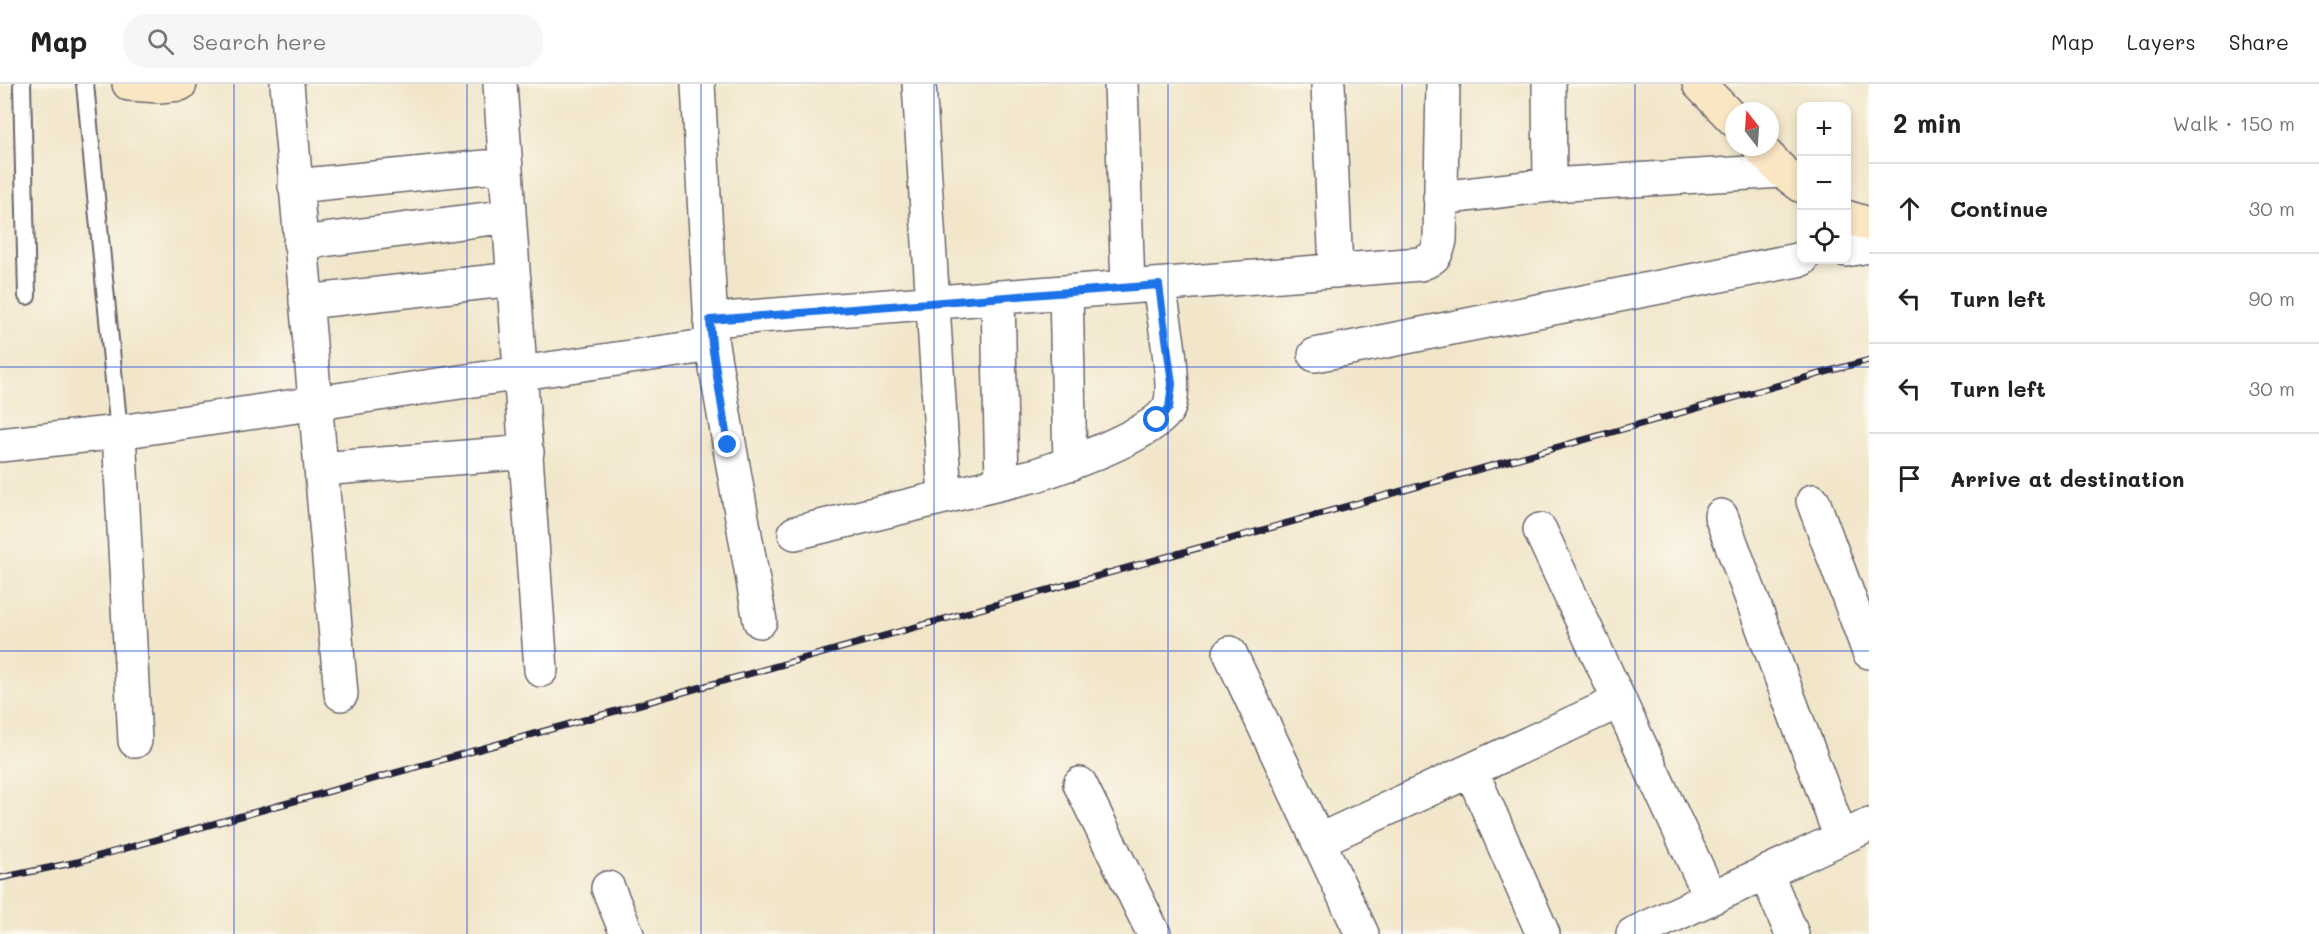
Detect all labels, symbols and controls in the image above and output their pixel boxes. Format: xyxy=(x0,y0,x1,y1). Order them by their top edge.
search box xyxy=(123,14,543,68)
text: Map xyxy=(30,23,87,59)
icon: search xyxy=(144,25,177,58)
text: Search here xyxy=(192,27,326,56)
text: Map xyxy=(2051,28,2094,55)
text: Layers xyxy=(2127,28,2196,55)
text: Share xyxy=(2229,28,2289,55)
north arrow xyxy=(1725,102,1779,156)
map controls xyxy=(1797,102,1851,264)
button: + xyxy=(1797,102,1851,156)
text: 2 min xyxy=(1893,106,1961,140)
text: Walk · 150 m xyxy=(2173,110,2295,136)
button: − xyxy=(1797,156,1851,210)
icon: ahead xyxy=(1893,192,1926,225)
text: Continue xyxy=(1950,194,2048,223)
text: 30 m xyxy=(2249,195,2295,221)
button: locate xyxy=(1797,210,1851,264)
icon: left xyxy=(1893,282,1926,315)
text: Turn left xyxy=(1950,284,2046,313)
text: 90 m xyxy=(2249,285,2295,311)
icon: left xyxy=(1893,372,1926,405)
text: Turn left xyxy=(1950,374,2046,403)
text: 30 m xyxy=(2249,375,2295,401)
route start xyxy=(1143,406,1169,432)
route end xyxy=(714,431,740,457)
icon: arrive xyxy=(1893,462,1926,495)
text: Arrive at destination xyxy=(1950,464,2185,493)

